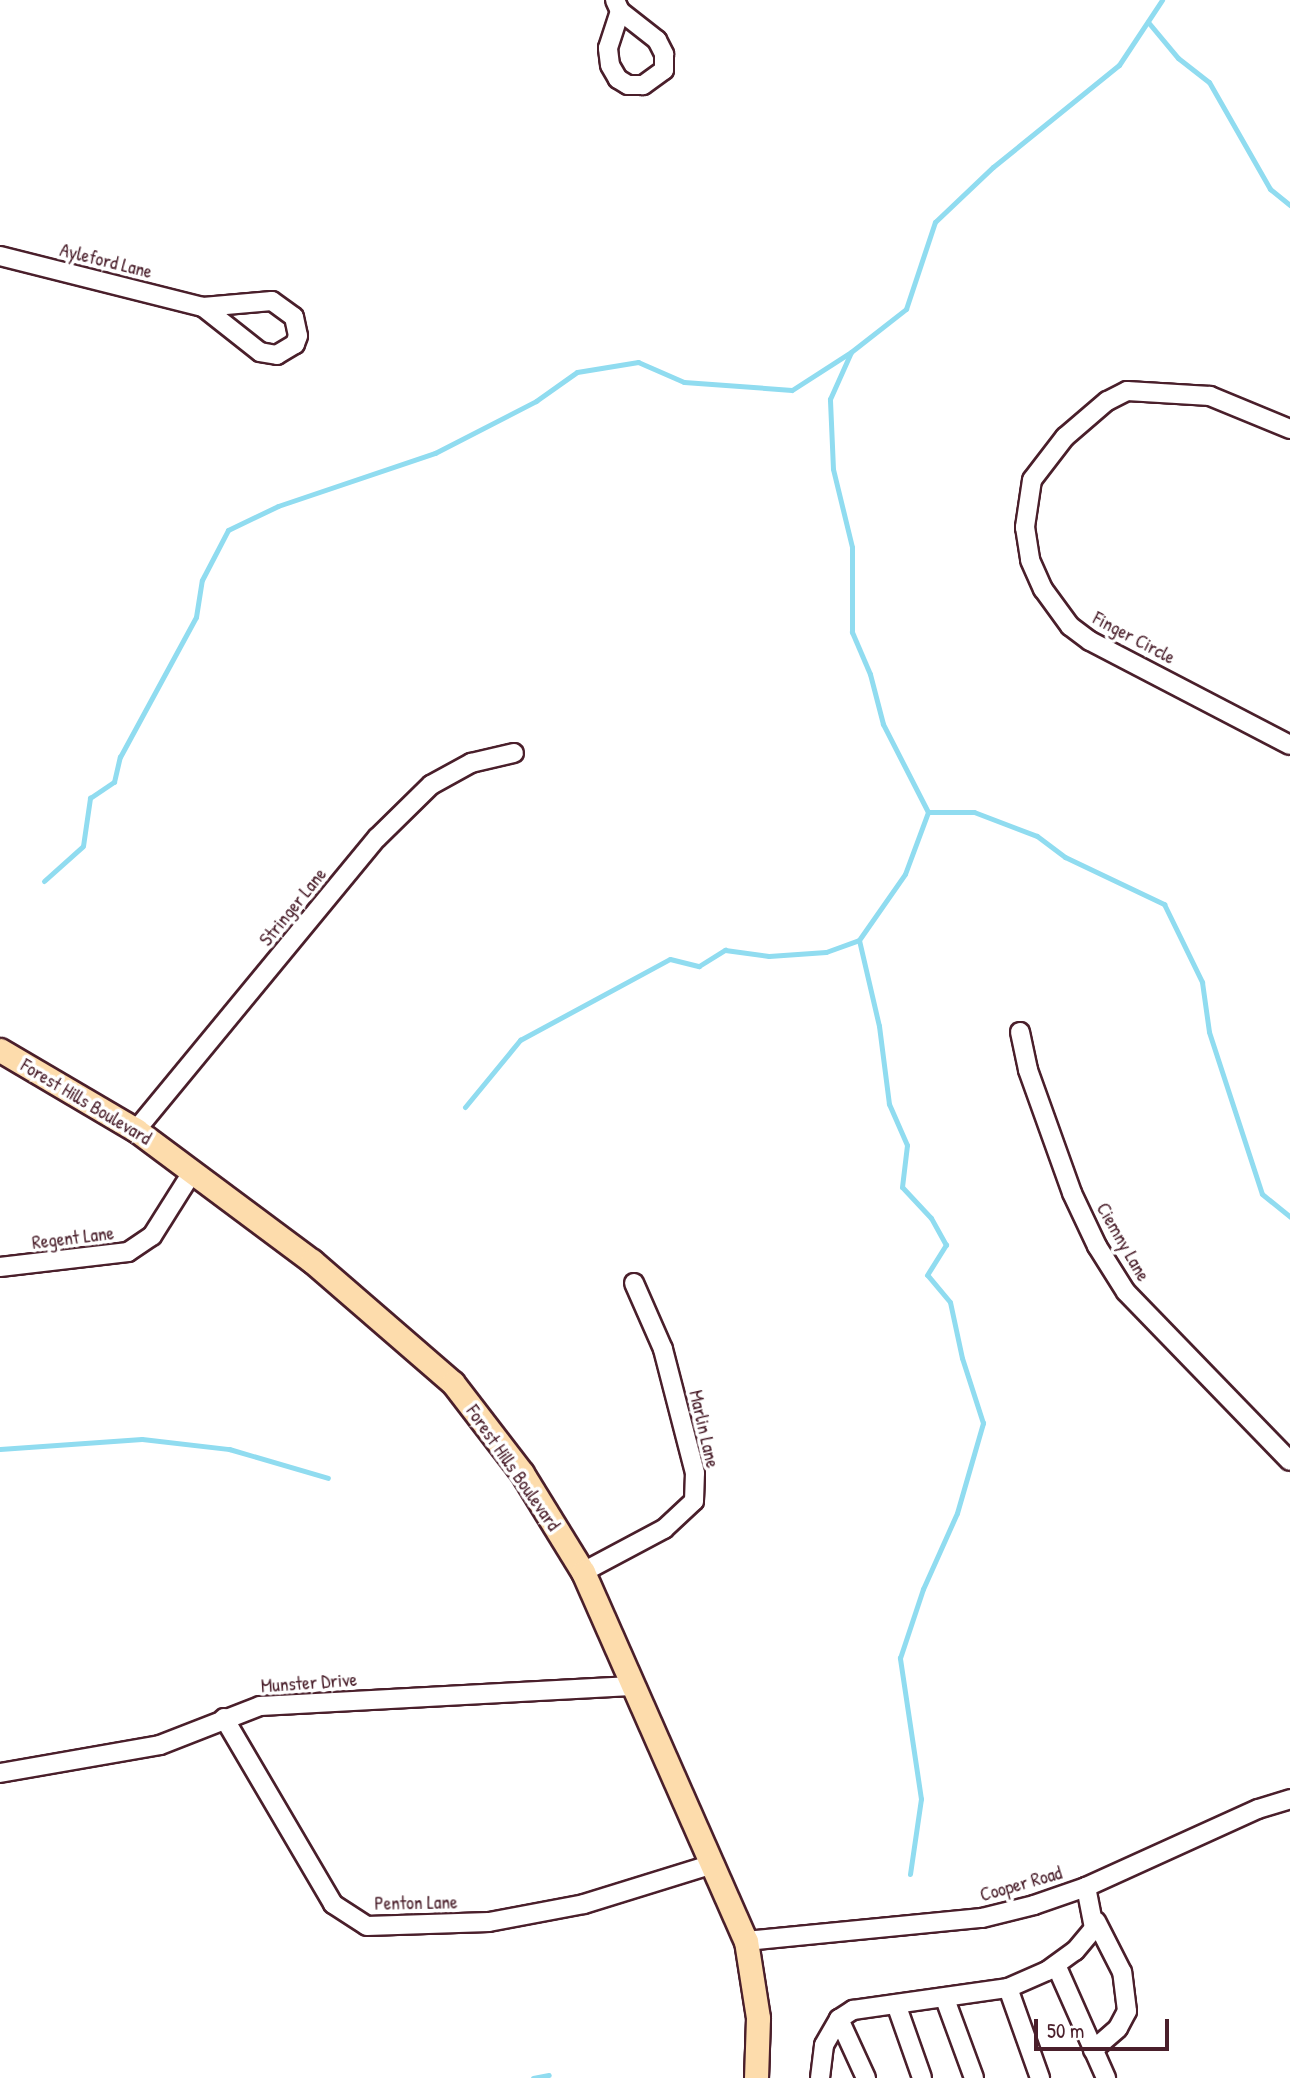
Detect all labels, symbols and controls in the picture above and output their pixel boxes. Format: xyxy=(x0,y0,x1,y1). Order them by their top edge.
street label: Ayleford Lane xyxy=(58,239,154,283)
street label: Finger Circle xyxy=(1089,607,1179,669)
street label: Stringer Lane xyxy=(255,863,331,951)
street label: Forest Hills Boulevard xyxy=(17,1054,155,1150)
street label: Ciemny Lane xyxy=(1091,1199,1155,1285)
street label: Regent Lane xyxy=(31,1222,115,1254)
street label: Marlin Lane xyxy=(684,1388,724,1470)
street label: Forest Hills Boulevard xyxy=(461,1401,565,1535)
street label: Munster Drive xyxy=(260,1668,358,1698)
street label: Cooper Road xyxy=(977,1861,1065,1907)
street label: Penton Lane xyxy=(374,1891,458,1915)
scale bar xyxy=(1038,2004,1173,2048)
text: 50 m xyxy=(1047,2016,1084,2045)

